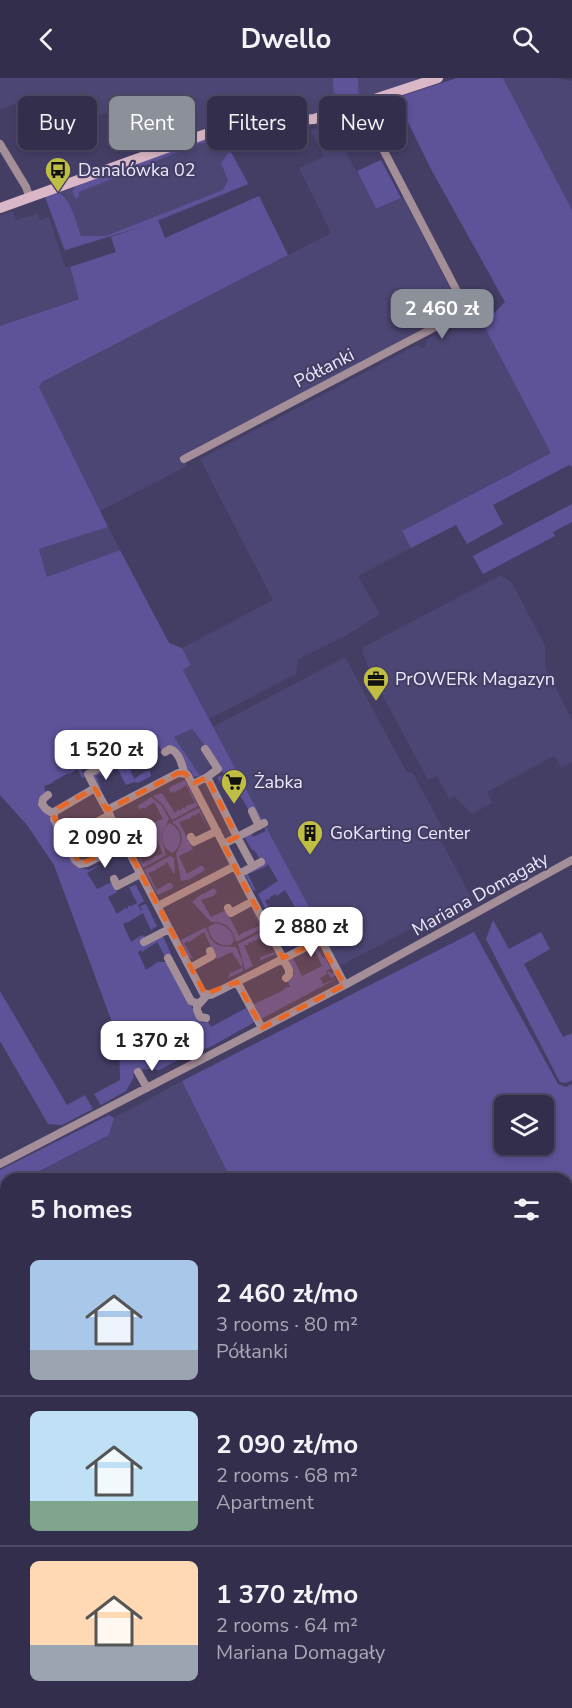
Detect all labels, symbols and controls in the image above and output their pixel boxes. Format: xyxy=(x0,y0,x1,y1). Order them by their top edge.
text: Dwello xyxy=(241,21,331,58)
icon: back xyxy=(30,23,63,56)
icon: search xyxy=(509,23,542,56)
chip: Buy xyxy=(18,96,97,150)
chip: Rent xyxy=(109,96,195,150)
chip: Filters xyxy=(207,96,307,150)
chip: New xyxy=(319,96,406,150)
bus stop icon: Danalówka 02 xyxy=(43,155,73,193)
place label: Danalówka 02 xyxy=(78,158,196,182)
pin: 2 460 zł xyxy=(380,289,504,340)
text: 2 460 zł xyxy=(405,295,479,322)
street label: Półłanki xyxy=(290,343,358,393)
office icon: PrOWERk Magazyn xyxy=(361,664,391,702)
place label: PrOWERk Magazyn xyxy=(395,667,555,691)
pin: 1 520 zł xyxy=(44,730,168,781)
text: 1 520 zł xyxy=(69,736,143,763)
supermarket icon: Żabka xyxy=(219,767,249,805)
place label: Żabka xyxy=(254,770,303,794)
pin: 2 090 zł xyxy=(43,818,167,869)
building icon: GoKarting Center xyxy=(295,818,325,856)
place label: GoKarting Center xyxy=(330,821,471,845)
text: 2 090 zł xyxy=(68,824,142,851)
street label: Mariana Domagały xyxy=(408,846,553,941)
pin: 2 880 zł xyxy=(249,907,373,958)
text: 2 880 zł xyxy=(274,913,348,940)
pin: 1 370 zł xyxy=(90,1021,214,1072)
text: 1 370 zł xyxy=(115,1027,189,1054)
map controls xyxy=(494,1095,554,1155)
button: layers xyxy=(494,1095,554,1155)
text: 5 homes xyxy=(30,1192,132,1227)
icon: filters xyxy=(510,1193,543,1226)
text: 2 460 zł/mo xyxy=(216,1276,358,1311)
icon: home xyxy=(78,1284,150,1356)
text: 3 rooms · 80 m² xyxy=(216,1311,358,1338)
text: Półłanki xyxy=(216,1338,288,1365)
text: 2 090 zł/mo xyxy=(216,1427,358,1462)
icon: home xyxy=(78,1435,150,1507)
text: 2 rooms · 68 m² xyxy=(216,1462,358,1489)
text: Apartment xyxy=(216,1489,314,1516)
text: 1 370 zł/mo xyxy=(216,1577,358,1612)
icon: home xyxy=(78,1585,150,1657)
text: 2 rooms · 64 m² xyxy=(216,1612,358,1639)
text: Mariana Domagały xyxy=(216,1639,385,1666)

